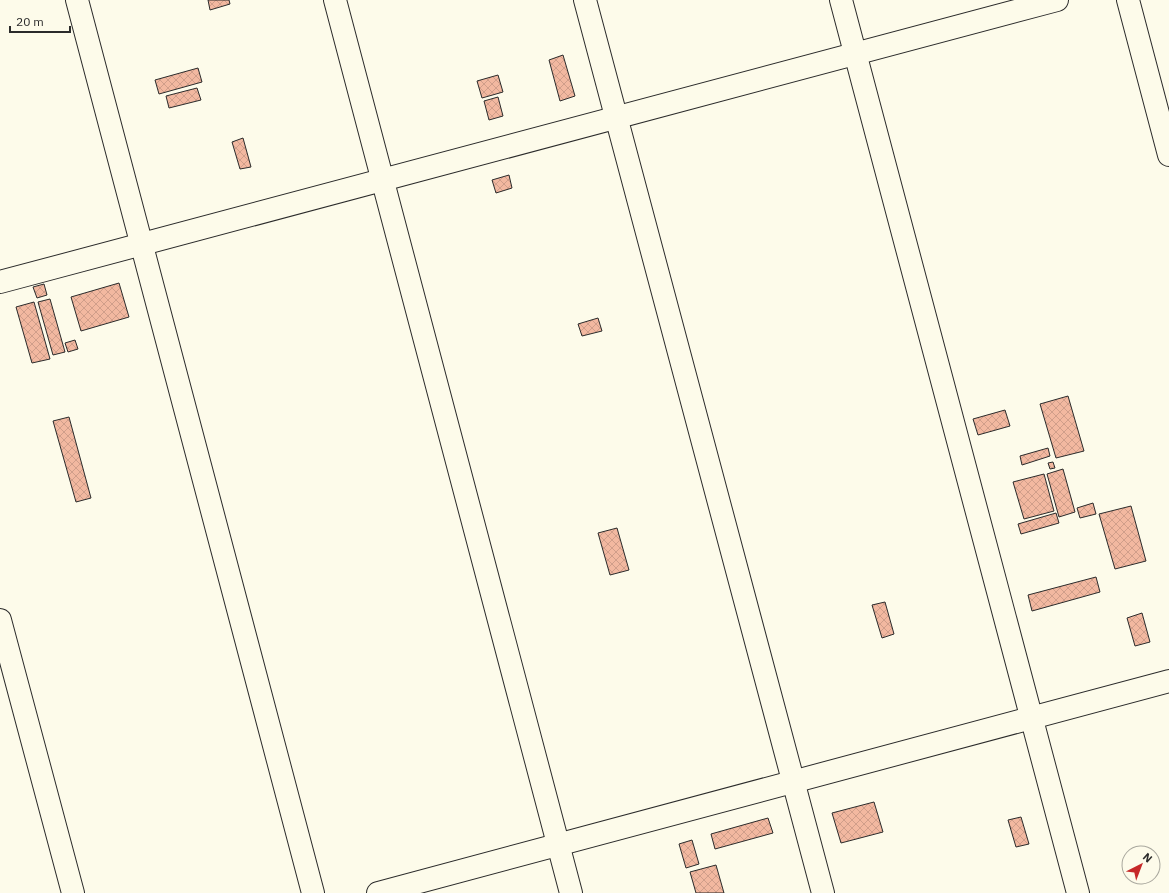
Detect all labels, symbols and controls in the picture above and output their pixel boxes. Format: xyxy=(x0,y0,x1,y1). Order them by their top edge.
scale bar xyxy=(10,8,70,34)
text: 20 m xyxy=(16,14,44,29)
north arrow xyxy=(1121,845,1161,885)
text: N xyxy=(1140,850,1155,865)

